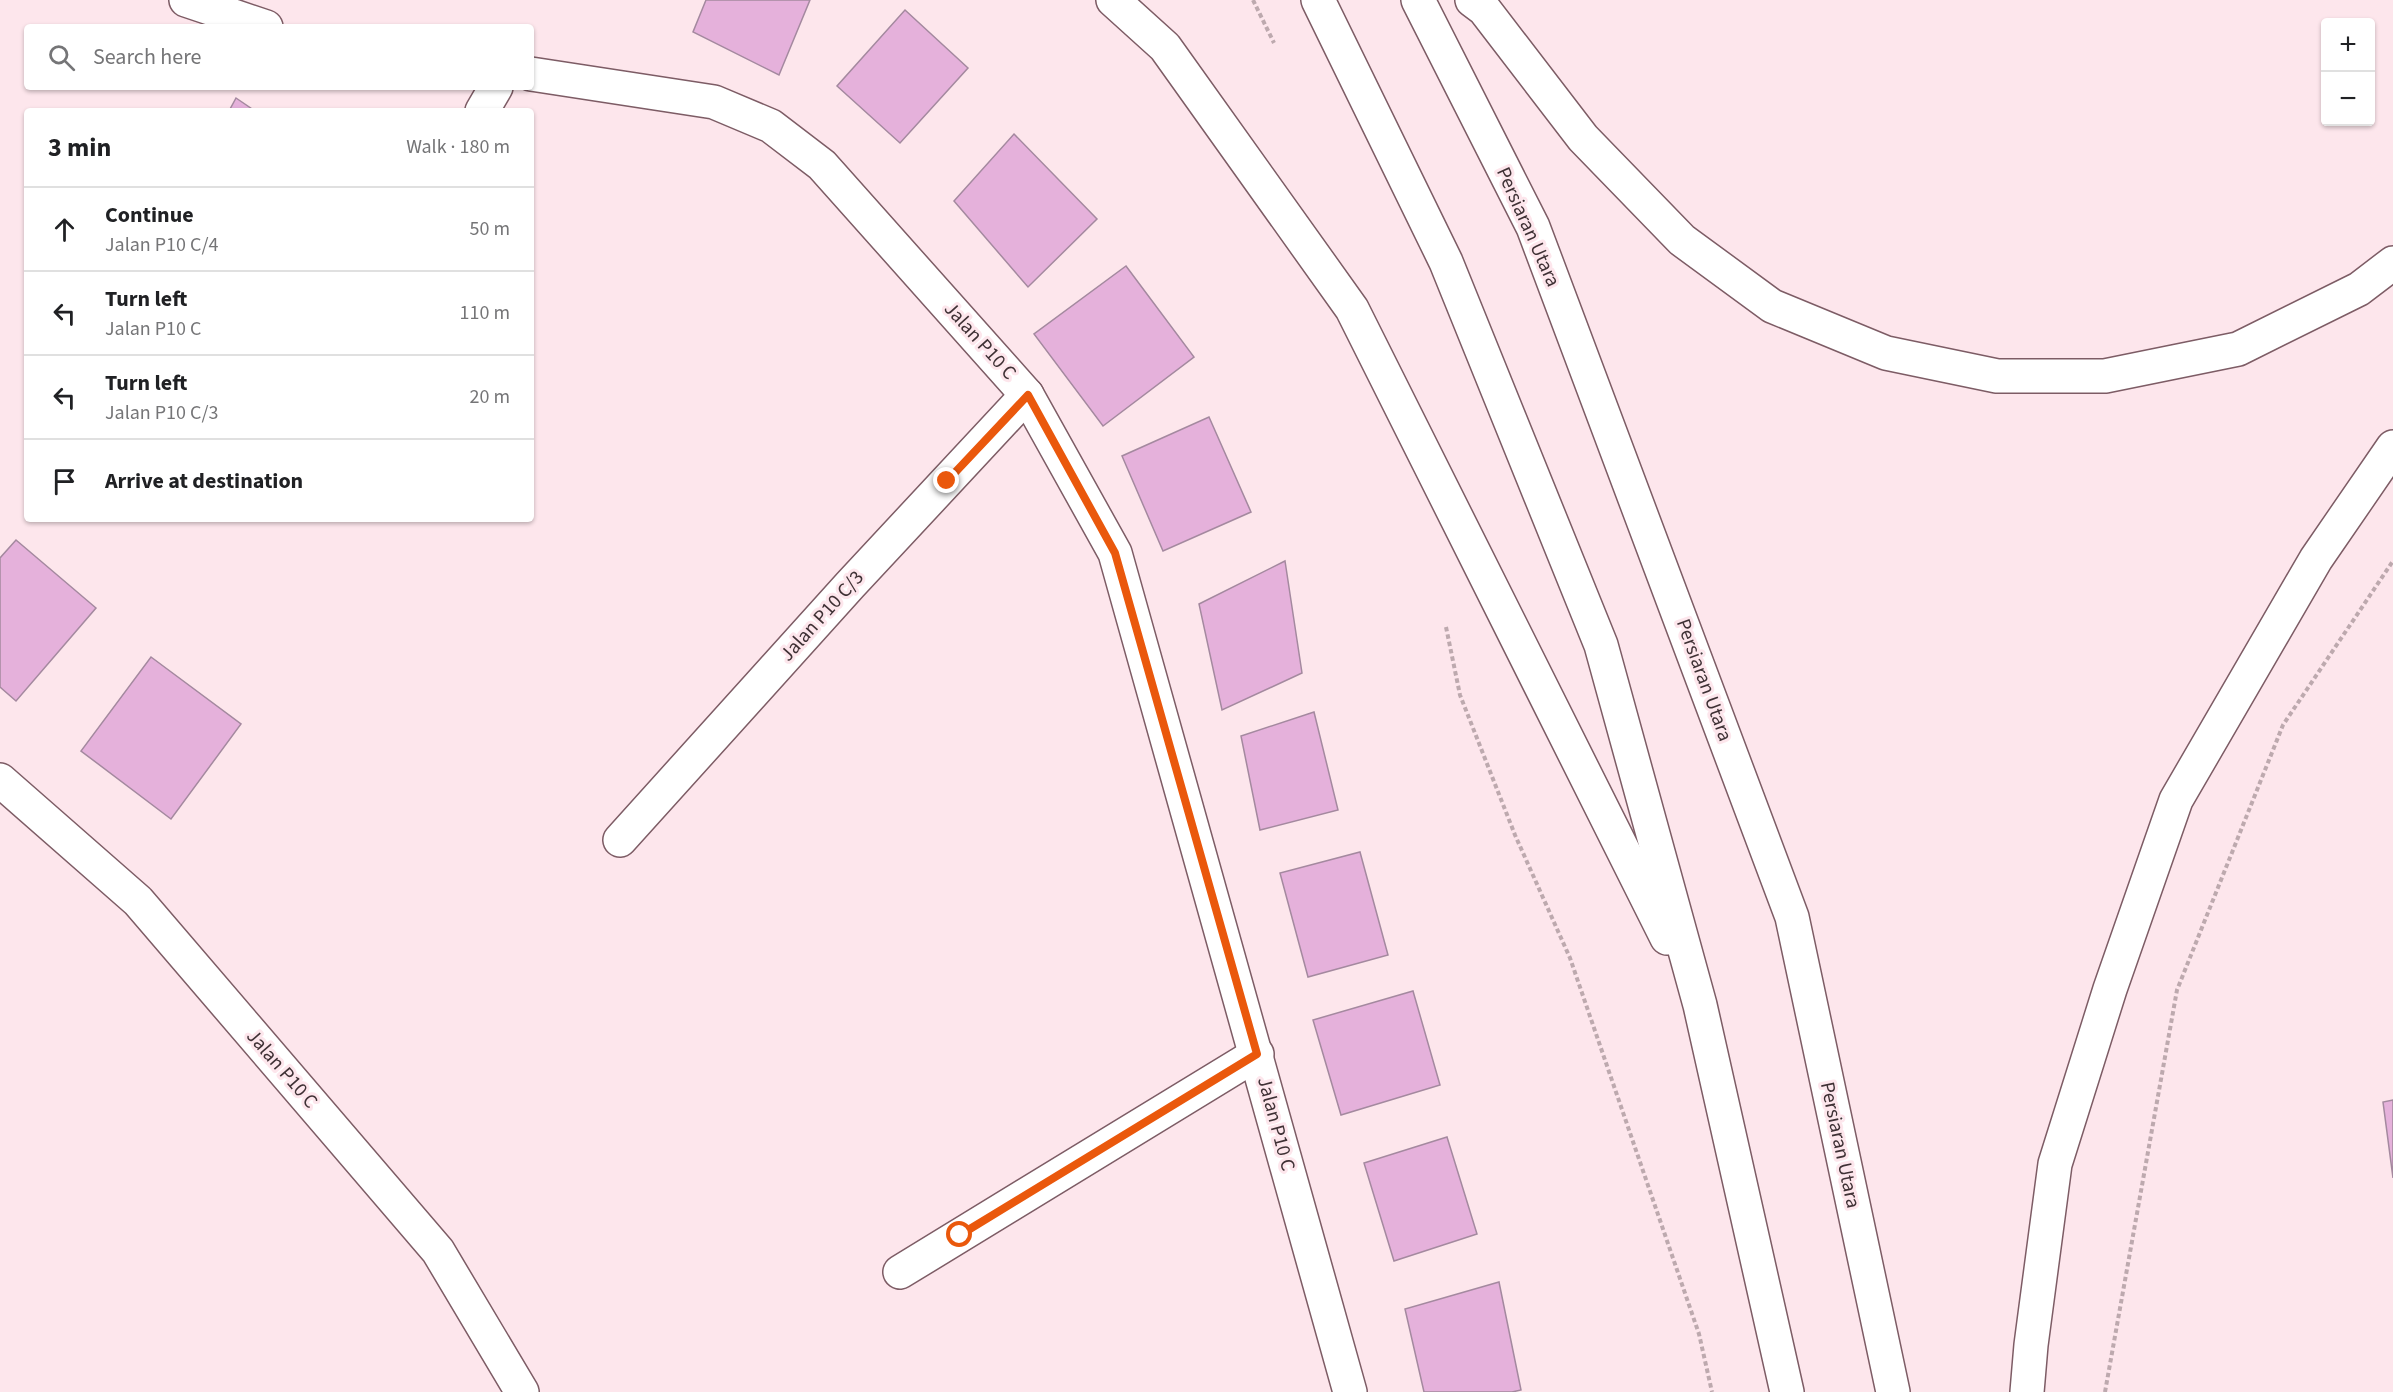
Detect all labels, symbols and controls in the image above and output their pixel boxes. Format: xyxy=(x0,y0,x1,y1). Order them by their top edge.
map controls xyxy=(2321,18,2375,126)
button: + xyxy=(2321,18,2375,72)
search box xyxy=(24,24,534,90)
icon: search xyxy=(45,41,78,74)
text: Search here xyxy=(93,41,201,73)
button: − xyxy=(2321,72,2375,126)
text: 3 min xyxy=(48,129,111,166)
text: Walk · 180 m xyxy=(406,133,510,161)
street label: Persiaran Utara xyxy=(1489,163,1567,291)
text: Continue xyxy=(105,199,194,231)
icon: ahead xyxy=(48,213,81,246)
text: 50 m xyxy=(470,215,510,243)
text: Jalan P10 C/4 xyxy=(105,231,218,259)
text: Turn left xyxy=(105,283,187,315)
street label: Jalan P10 C xyxy=(937,296,1023,386)
icon: left xyxy=(48,297,81,330)
text: 110 m xyxy=(460,299,510,327)
text: Jalan P10 C xyxy=(105,315,201,343)
text: Turn left xyxy=(105,367,187,399)
icon: left xyxy=(48,381,81,414)
text: 20 m xyxy=(470,383,510,411)
text: Jalan P10 C/3 xyxy=(105,399,218,427)
icon: arrive xyxy=(48,465,81,498)
text: Arrive at destination xyxy=(105,465,303,497)
route end xyxy=(933,467,959,493)
street label: Jalan P10 C/3 xyxy=(774,565,870,667)
street label: Persiaran Utara xyxy=(1669,615,1739,745)
street label: Jalan P10 C xyxy=(240,1023,324,1115)
street label: Jalan P10 C xyxy=(1250,1074,1302,1174)
street label: Persiaran Utara xyxy=(1813,1079,1867,1211)
route start xyxy=(946,1221,972,1247)

